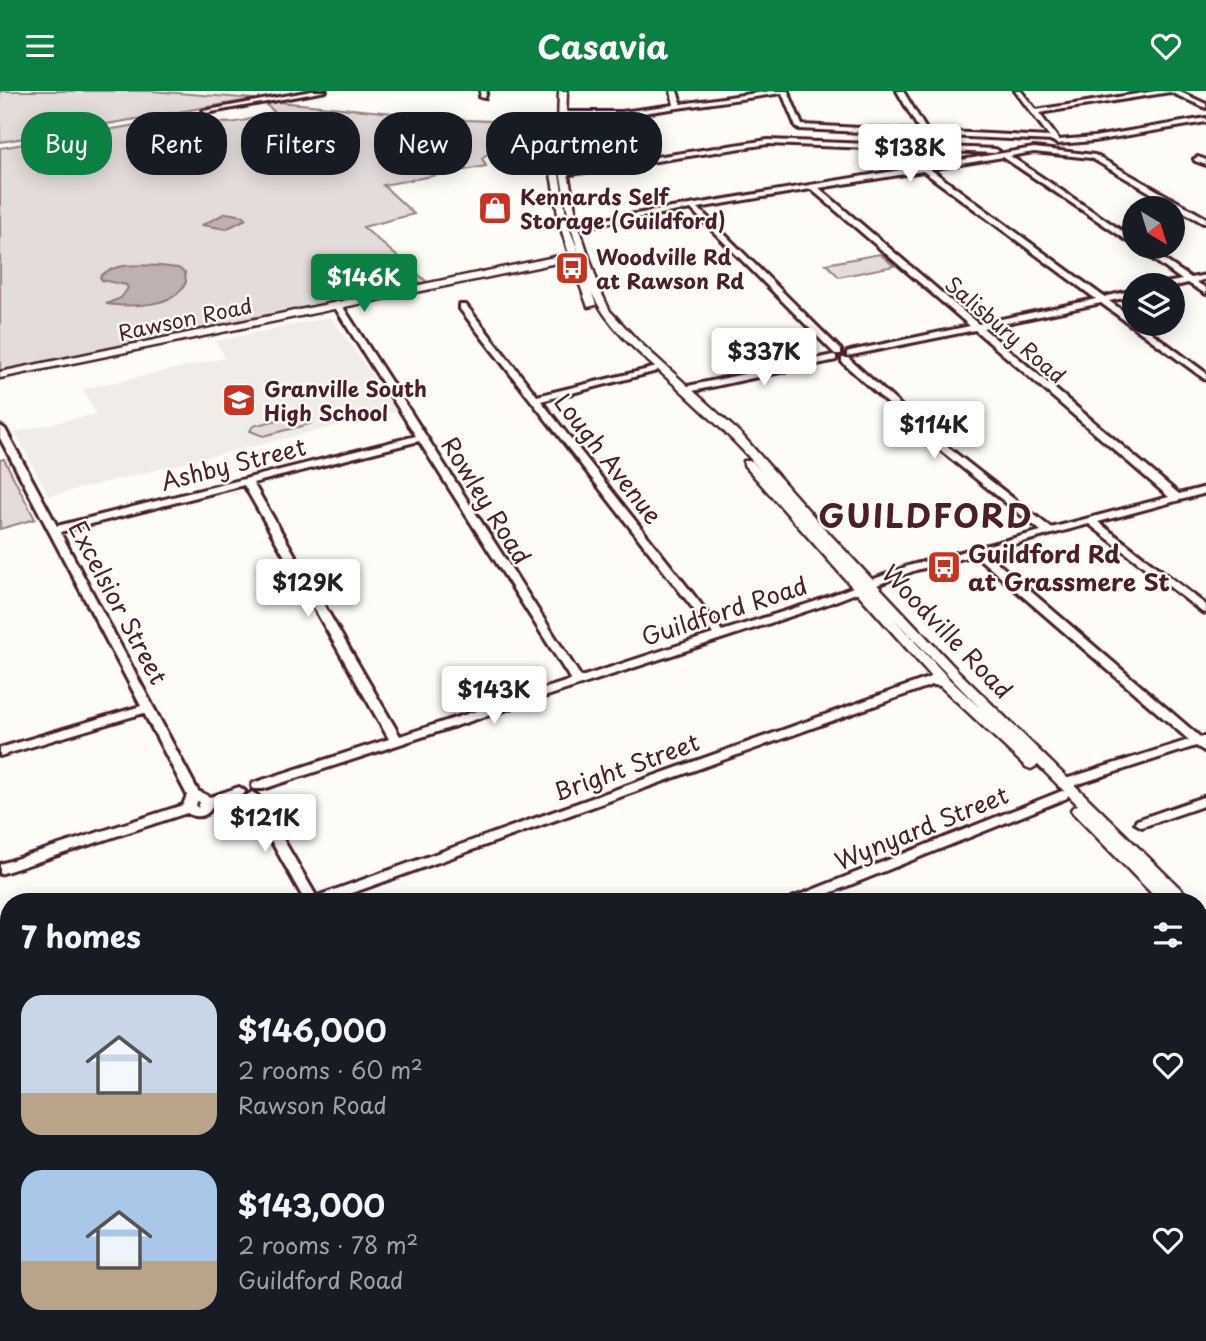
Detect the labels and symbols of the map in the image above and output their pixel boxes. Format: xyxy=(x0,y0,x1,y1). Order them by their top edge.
pin: $138K xyxy=(861,125,959,184)
place label: Kennards Self Storage (Guildford) xyxy=(520,180,726,236)
shop icon: Kennards Self Storage (Guildford) xyxy=(476,189,514,227)
north arrow xyxy=(1122,196,1185,259)
place label: Woodville Rd at Rawson Rd xyxy=(596,240,744,296)
bus stop icon: Woodville Rd at Rawson Rd xyxy=(553,249,591,287)
pin: $146K xyxy=(315,255,413,314)
street label: Salisbury Road xyxy=(939,268,1073,390)
street label: Rawson Road xyxy=(115,288,255,348)
pin: $337K xyxy=(715,329,813,388)
place label: Granville South High School xyxy=(264,372,427,428)
school or university icon: Granville South High School xyxy=(220,381,258,419)
street label: Lough Avenue xyxy=(546,385,672,531)
pin: $114K xyxy=(885,401,983,461)
street label: Ashby Street xyxy=(157,428,310,498)
street label: Rowley Road xyxy=(433,429,541,571)
district label: GUILDFORD xyxy=(818,491,1034,539)
street label: Excelsior Street xyxy=(61,514,177,691)
place label: Guildford Rd at Grassmere St xyxy=(968,535,1170,599)
bus stop icon: Guildford Rd at Grassmere St xyxy=(925,548,963,586)
street label: Woodville Road xyxy=(874,556,1022,706)
pin: $129K xyxy=(259,559,357,619)
street label: Guildford Road xyxy=(636,566,812,654)
pin: $143K xyxy=(445,667,543,726)
street label: Bright Street xyxy=(548,723,704,809)
street label: Wynyard Street xyxy=(829,776,1013,878)
pin: $121K xyxy=(216,795,314,854)

